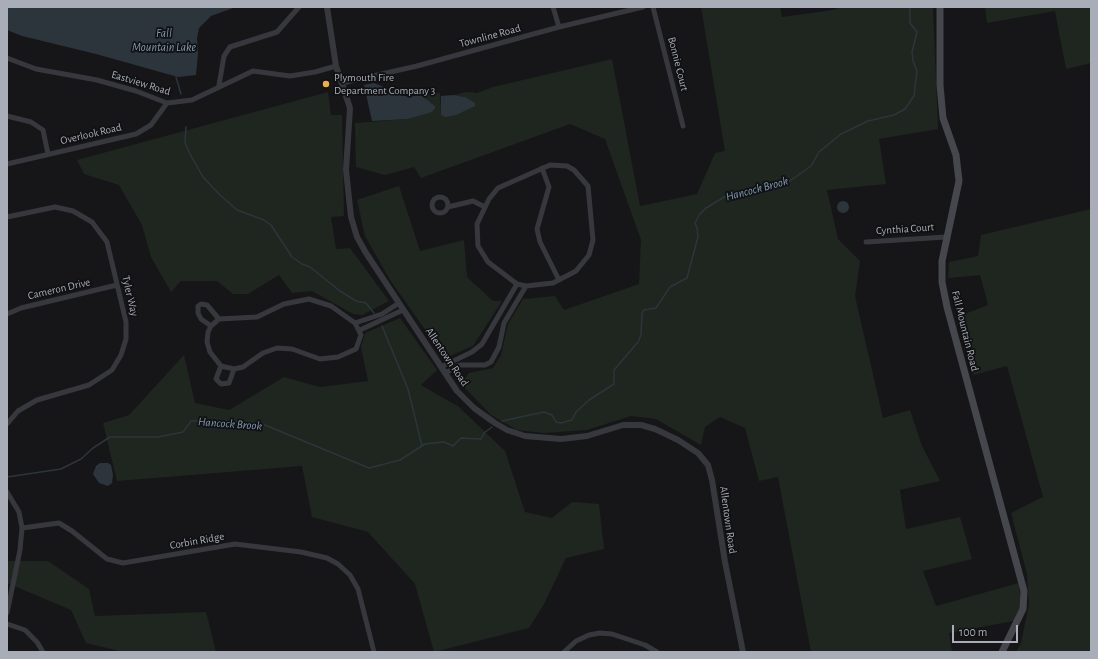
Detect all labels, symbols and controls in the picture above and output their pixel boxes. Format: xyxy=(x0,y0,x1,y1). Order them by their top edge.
street label: Townline Road xyxy=(458,21,522,51)
water label: Fall Mountain Lake xyxy=(132,26,196,54)
street label: Bonnie Court xyxy=(665,36,691,92)
street label: Eastview Road xyxy=(110,68,172,98)
place label: Plymouth Fire Department Company 3 xyxy=(334,71,435,97)
marker: Plymouth Fire Department Company 3 xyxy=(321,79,331,89)
street label: Overlook Road xyxy=(59,121,123,147)
water label: Hancock Brook xyxy=(724,174,790,204)
street label: Cynthia Court xyxy=(875,220,935,238)
street label: Tyler Way xyxy=(119,274,141,318)
street label: Cameron Drive xyxy=(26,275,92,303)
street label: Fall Mountain Road xyxy=(949,289,981,373)
street label: Allentown Road xyxy=(423,325,471,389)
water label: Hancock Brook xyxy=(198,415,262,433)
street label: Allentown Road xyxy=(717,485,739,555)
street label: Corbin Ridge xyxy=(169,530,225,552)
scale bar xyxy=(954,617,1020,643)
text: 100 m xyxy=(959,626,987,638)

